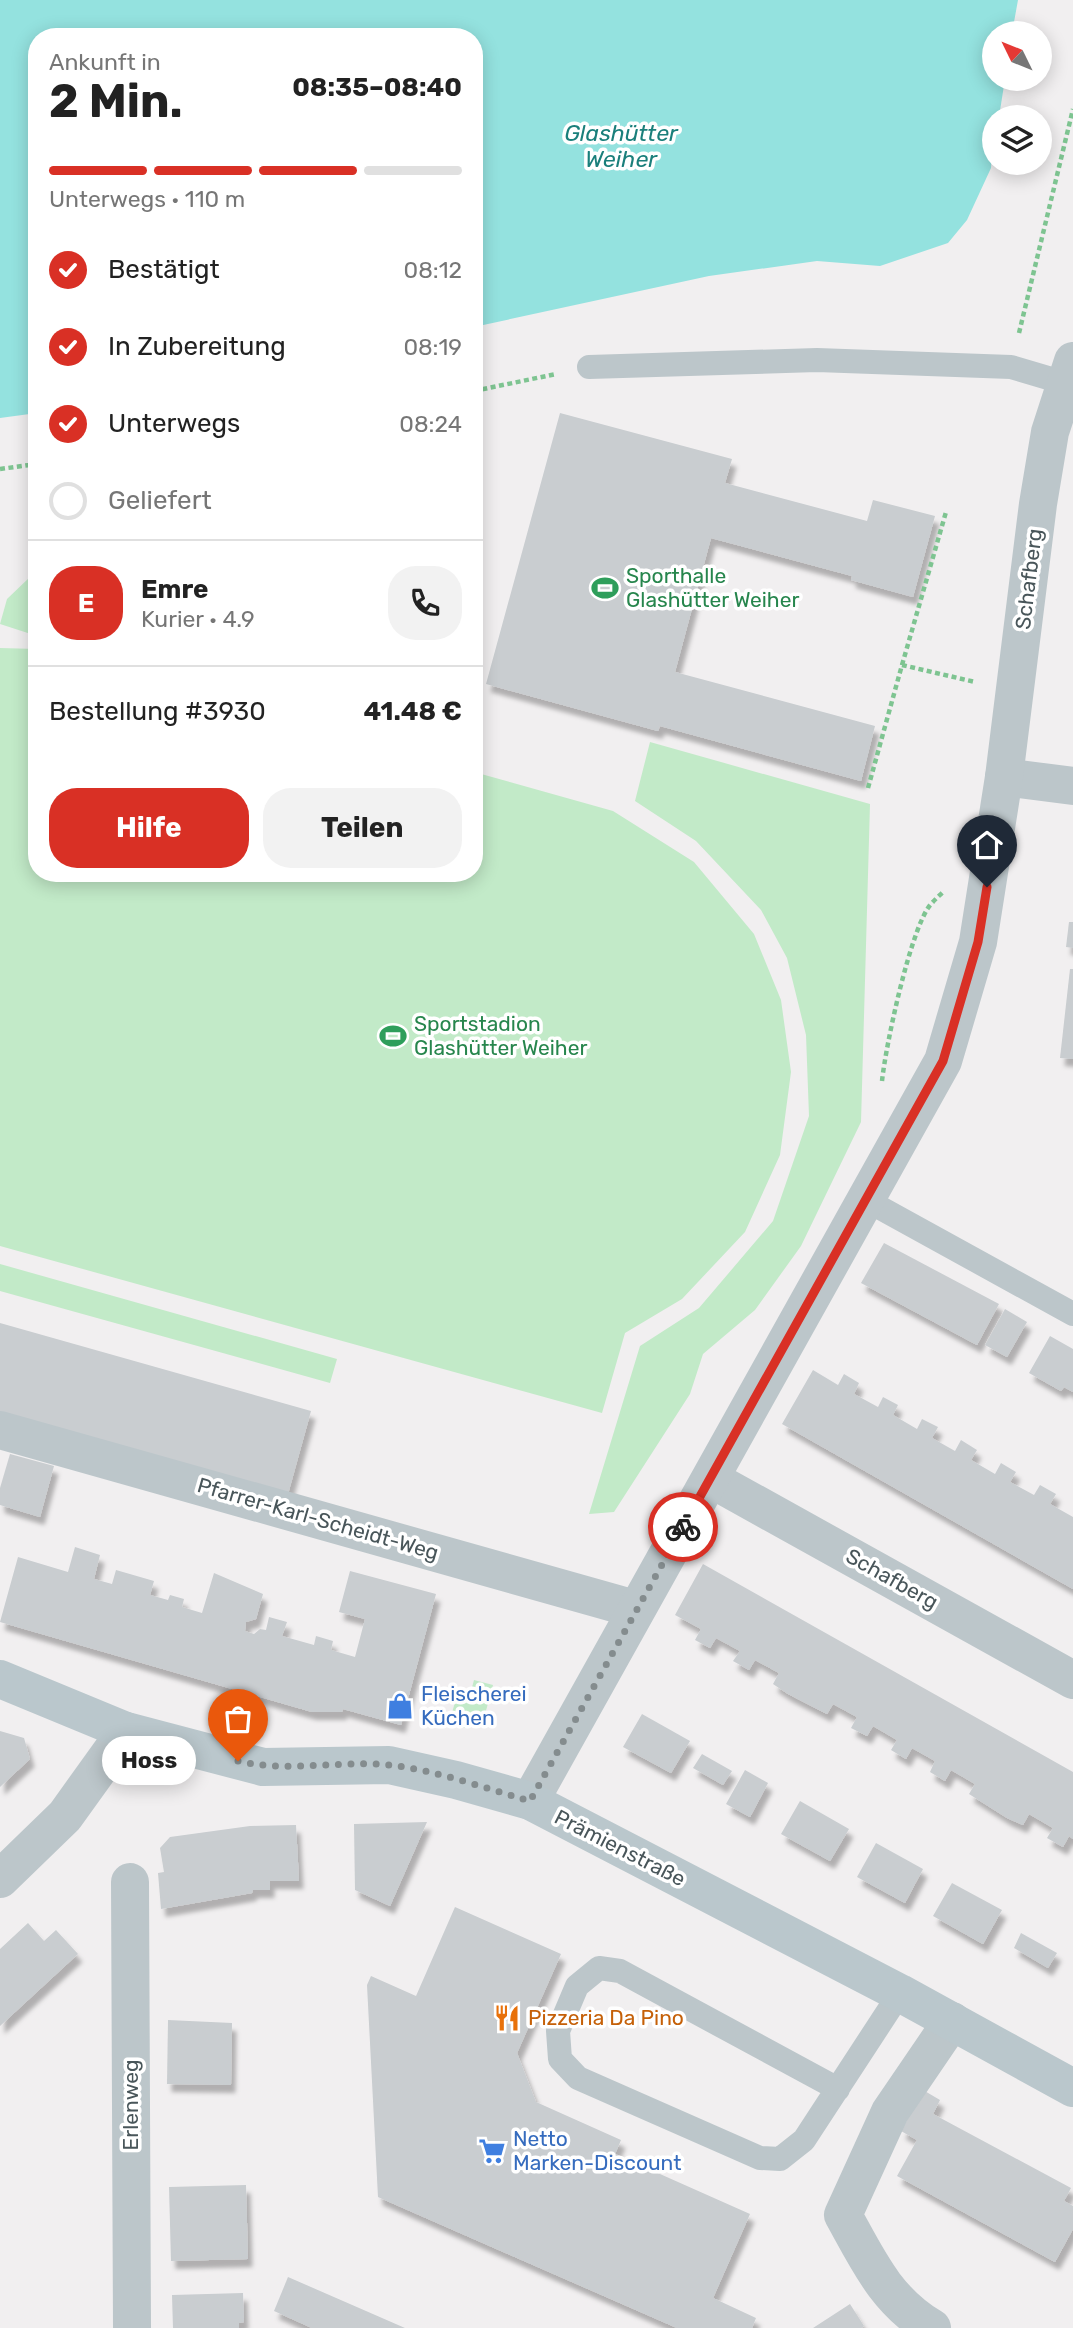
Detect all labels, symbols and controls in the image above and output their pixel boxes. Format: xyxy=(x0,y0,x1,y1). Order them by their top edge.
north arrow xyxy=(982,21,1052,91)
map controls xyxy=(982,21,1052,175)
text: Ankunft in xyxy=(49,48,161,76)
text: 08:35–08:40 xyxy=(292,72,462,103)
text: 2 Min. xyxy=(49,74,183,129)
button: layers xyxy=(982,105,1052,175)
water label: Glashütter Weiher xyxy=(564,119,679,173)
text: Unterwegs · 110 m xyxy=(49,185,245,213)
icon: check xyxy=(49,251,87,289)
text: Bestätigt xyxy=(108,254,220,285)
text: 08:12 xyxy=(404,256,462,284)
icon: check xyxy=(49,328,87,366)
text: In Zubereitung xyxy=(108,331,286,362)
text: 08:19 xyxy=(403,333,462,361)
icon: check xyxy=(49,405,87,443)
text: Unterwegs xyxy=(108,408,240,439)
text: 08:24 xyxy=(399,410,462,438)
text: Geliefert xyxy=(108,485,212,516)
street label: Schafberg xyxy=(1010,527,1047,631)
place label: Sporthalle Glashütter Weiher xyxy=(626,563,799,612)
button: phone xyxy=(388,566,462,640)
sports icon: Sporthalle Glashütter Weiher xyxy=(590,573,620,603)
text: Emre xyxy=(141,574,209,605)
text: E xyxy=(78,588,94,619)
text: Kurier · 4.9 xyxy=(141,605,255,633)
text: Bestellung #3930 xyxy=(49,696,266,727)
text: 41.48 € xyxy=(363,696,462,727)
button: Hilfe xyxy=(49,788,249,868)
button: Teilen xyxy=(263,788,462,868)
pin xyxy=(957,815,1017,887)
icon: home xyxy=(968,826,1006,864)
place label: Sportstadion Glashütter Weiher xyxy=(414,1011,587,1060)
sports icon: Sportstadion Glashütter Weiher xyxy=(378,1021,408,1051)
street label: Pfarrer-Karl-Scheidt-Weg xyxy=(195,1472,442,1565)
courier xyxy=(648,1492,718,1562)
icon: bike xyxy=(664,1508,702,1546)
street label: Schafberg xyxy=(842,1543,943,1614)
place label: Fleischerei Küchen xyxy=(421,1681,527,1730)
pin xyxy=(208,1689,268,1761)
shop icon: Fleischerei Küchen xyxy=(385,1691,415,1721)
icon: bag xyxy=(219,1700,257,1738)
callout: Hoss xyxy=(102,1736,196,1786)
text: Hoss xyxy=(121,1746,177,1774)
street label: Prämienstraße xyxy=(551,1804,690,1891)
restaurant icon: Pizzeria Da Pino xyxy=(492,2003,522,2033)
place label: Pizzeria Da Pino xyxy=(528,2005,684,2030)
street label: Erlenweg xyxy=(118,2060,143,2151)
place label: Netto Marken-Discount xyxy=(513,2126,681,2175)
supermarket icon: Netto Marken-Discount xyxy=(477,2136,507,2166)

